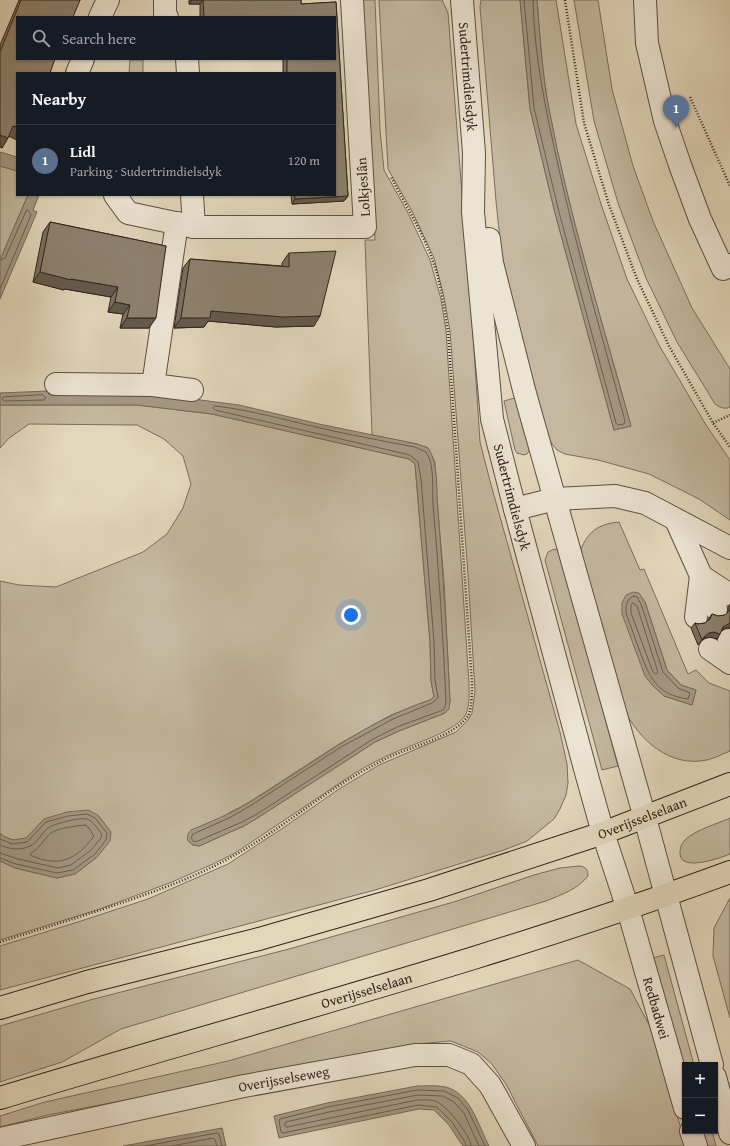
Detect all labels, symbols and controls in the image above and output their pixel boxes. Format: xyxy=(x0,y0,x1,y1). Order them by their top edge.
search box xyxy=(16,16,336,60)
street label: Sudertrimdielsdyk xyxy=(454,21,482,133)
icon: search xyxy=(30,27,52,49)
text: Search here xyxy=(62,28,136,49)
text: Nearby xyxy=(32,86,86,111)
pin: 1 xyxy=(663,95,689,128)
text: Lidl xyxy=(70,141,96,162)
text: 1 xyxy=(42,151,48,170)
text: 120 m xyxy=(288,151,320,170)
street label: Lolkjeslân xyxy=(351,157,375,217)
text: Parking · Sudertrimdielsdyk xyxy=(70,162,222,181)
street label: Sudertrimdielsdyk xyxy=(489,442,536,553)
your location xyxy=(341,605,361,625)
street label: Overijsselselaan xyxy=(595,792,690,844)
street label: Overijsselselaan xyxy=(319,967,415,1013)
street label: Redbadwei xyxy=(638,975,675,1041)
street label: Overijsselseweg xyxy=(236,1061,331,1097)
map controls xyxy=(682,1062,718,1134)
button: + xyxy=(682,1062,718,1098)
button: − xyxy=(682,1098,718,1134)

